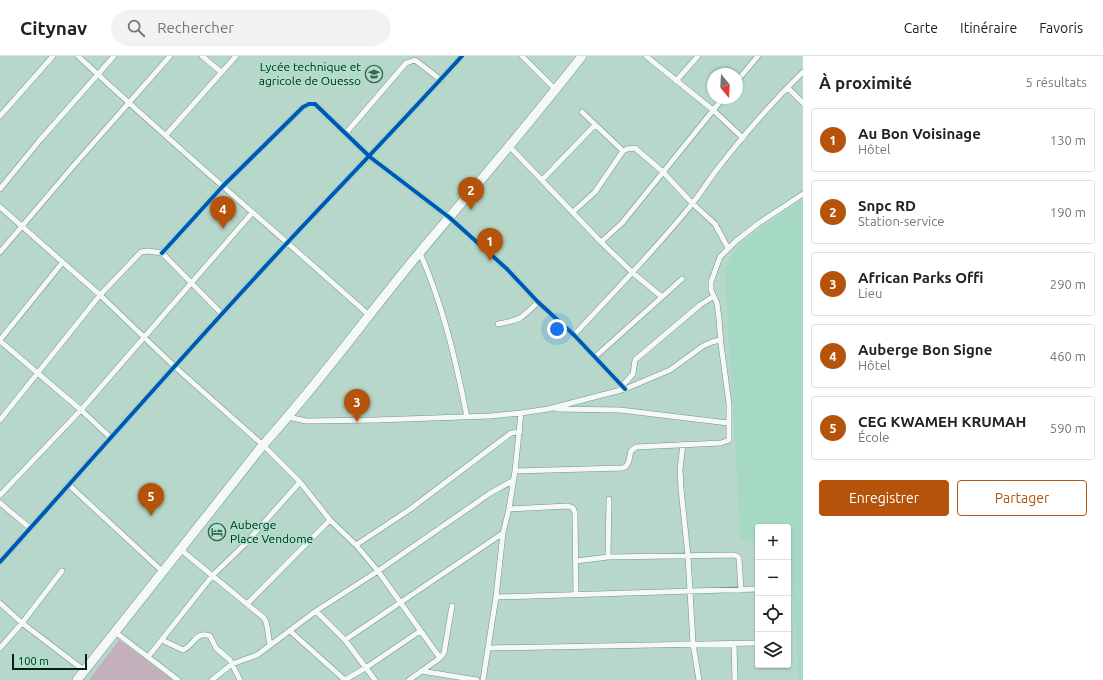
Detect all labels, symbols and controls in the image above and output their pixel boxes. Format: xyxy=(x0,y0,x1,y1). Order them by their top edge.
search box xyxy=(111,10,391,46)
text: Citynav xyxy=(20,17,87,39)
icon: search xyxy=(125,17,147,39)
text: Rechercher xyxy=(157,19,234,36)
text: Carte xyxy=(904,20,938,36)
text: Itinéraire xyxy=(960,20,1017,36)
text: Favoris xyxy=(1039,20,1083,36)
place label: Lycée technique et agricole de Ouesso xyxy=(259,60,361,87)
school or university icon: Lycée technique et agricole de Ouesso xyxy=(364,64,384,84)
north arrow xyxy=(707,68,743,104)
text: À proximité xyxy=(819,73,912,92)
text: 5 résultats xyxy=(1026,75,1087,89)
text: Au Bon Voisinage xyxy=(858,125,981,142)
text: 1 xyxy=(829,133,837,147)
text: 130 m xyxy=(1050,133,1086,147)
text: Hôtel xyxy=(858,142,890,156)
pin: 2 xyxy=(458,177,484,210)
pin: 4 xyxy=(210,196,236,229)
text: Snpc RD xyxy=(858,197,916,214)
text: 2 xyxy=(829,205,837,219)
text: 190 m xyxy=(1050,205,1086,219)
text: Station-service xyxy=(858,214,944,228)
pin: 1 xyxy=(477,228,503,261)
text: African Parks Offi xyxy=(858,269,983,286)
text: 3 xyxy=(829,277,837,291)
text: 290 m xyxy=(1050,277,1086,291)
text: Lieu xyxy=(858,286,882,300)
your location xyxy=(547,319,567,339)
text: Auberge Bon Signe xyxy=(858,341,992,358)
text: 4 xyxy=(829,349,837,363)
text: 460 m xyxy=(1050,349,1086,363)
text: Hôtel xyxy=(858,358,890,372)
pin: 3 xyxy=(344,389,370,422)
text: CEG KWAMEH KRUMAH xyxy=(858,413,1026,430)
text: 5 xyxy=(829,421,837,435)
text: 590 m xyxy=(1050,421,1086,435)
text: École xyxy=(858,430,889,444)
button: Enregistrer xyxy=(819,480,949,516)
button: Partager xyxy=(957,480,1087,516)
pin: 5 xyxy=(138,483,164,516)
place label: Auberge Place Vendome xyxy=(230,518,313,545)
hotel icon: Auberge Place Vendome xyxy=(207,522,227,542)
map controls xyxy=(755,524,791,668)
button: + xyxy=(755,524,791,560)
button: − xyxy=(755,560,791,596)
button: locate xyxy=(755,596,791,632)
button: layers xyxy=(755,632,791,668)
scale bar xyxy=(12,652,87,671)
text: 100 m xyxy=(18,655,49,667)

